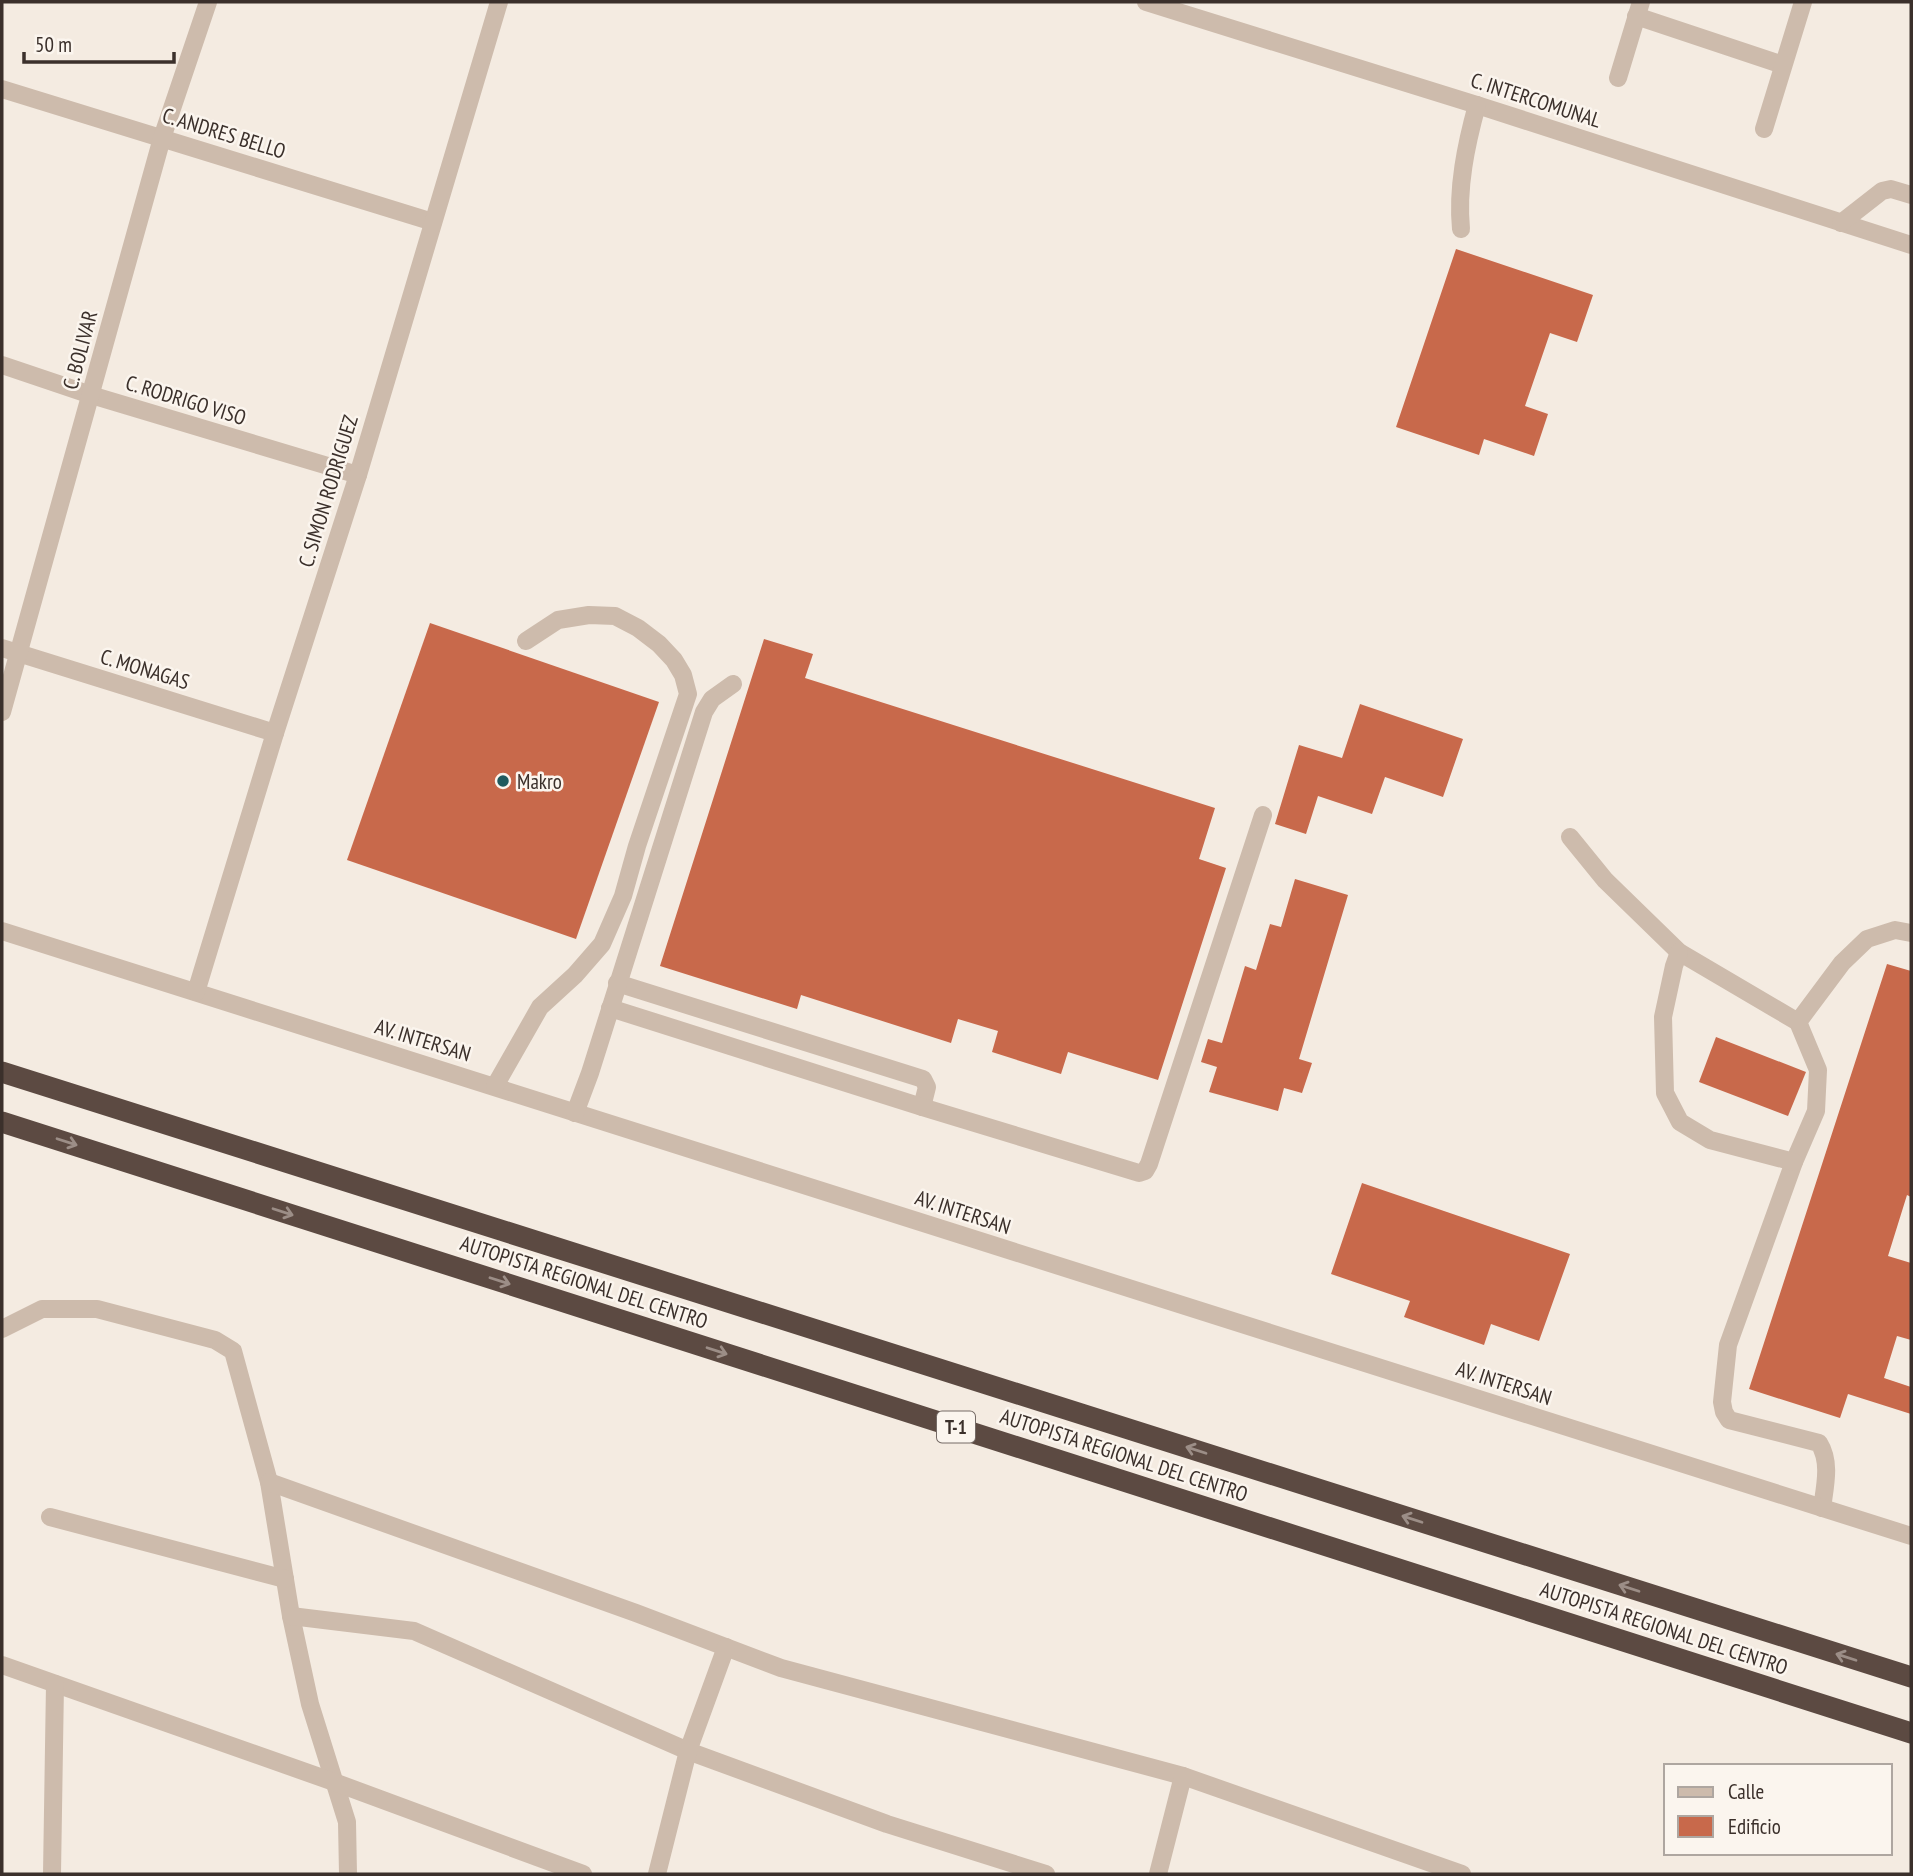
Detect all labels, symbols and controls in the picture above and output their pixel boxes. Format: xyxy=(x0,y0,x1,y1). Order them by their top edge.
scale bar xyxy=(24,21,175,65)
text: 50 m xyxy=(35,31,72,58)
street label: C. INTERCOMUNAL xyxy=(1467,66,1605,134)
street label: C. ANDRES BELLO xyxy=(159,101,289,165)
street label: C. BOLIVAR xyxy=(57,308,103,392)
street label: C. RODRIGO VISO xyxy=(123,369,249,431)
street label: C. SIMON RODRIGUEZ xyxy=(292,412,364,570)
street label: C. MONAGAS xyxy=(97,643,193,695)
place label: Makro xyxy=(517,768,562,795)
marker: Makro xyxy=(495,773,511,789)
street label: AV. INTERSAN xyxy=(372,1013,474,1067)
one-way arrow xyxy=(55,1137,77,1150)
street label: AV. INTERSAN xyxy=(912,1184,1014,1240)
one-way arrow xyxy=(272,1207,294,1219)
street label: AUTOPISTA REGIONAL DEL CENTRO xyxy=(457,1229,711,1335)
one-way arrow xyxy=(489,1275,511,1288)
one-way arrow xyxy=(705,1345,727,1358)
street label: AV. INTERSAN xyxy=(1453,1355,1555,1411)
street label: AUTOPISTA REGIONAL DEL CENTRO xyxy=(997,1402,1251,1508)
road number: T-1 xyxy=(937,1412,975,1442)
one-way arrow xyxy=(1185,1443,1207,1456)
one-way arrow xyxy=(1402,1512,1424,1524)
street label: AUTOPISTA REGIONAL DEL CENTRO xyxy=(1537,1575,1791,1681)
one-way arrow xyxy=(1619,1581,1641,1593)
one-way arrow xyxy=(1836,1649,1858,1662)
legend xyxy=(1664,1764,1892,1855)
text: Calle xyxy=(1728,1778,1764,1805)
text: Edificio xyxy=(1728,1813,1781,1840)

